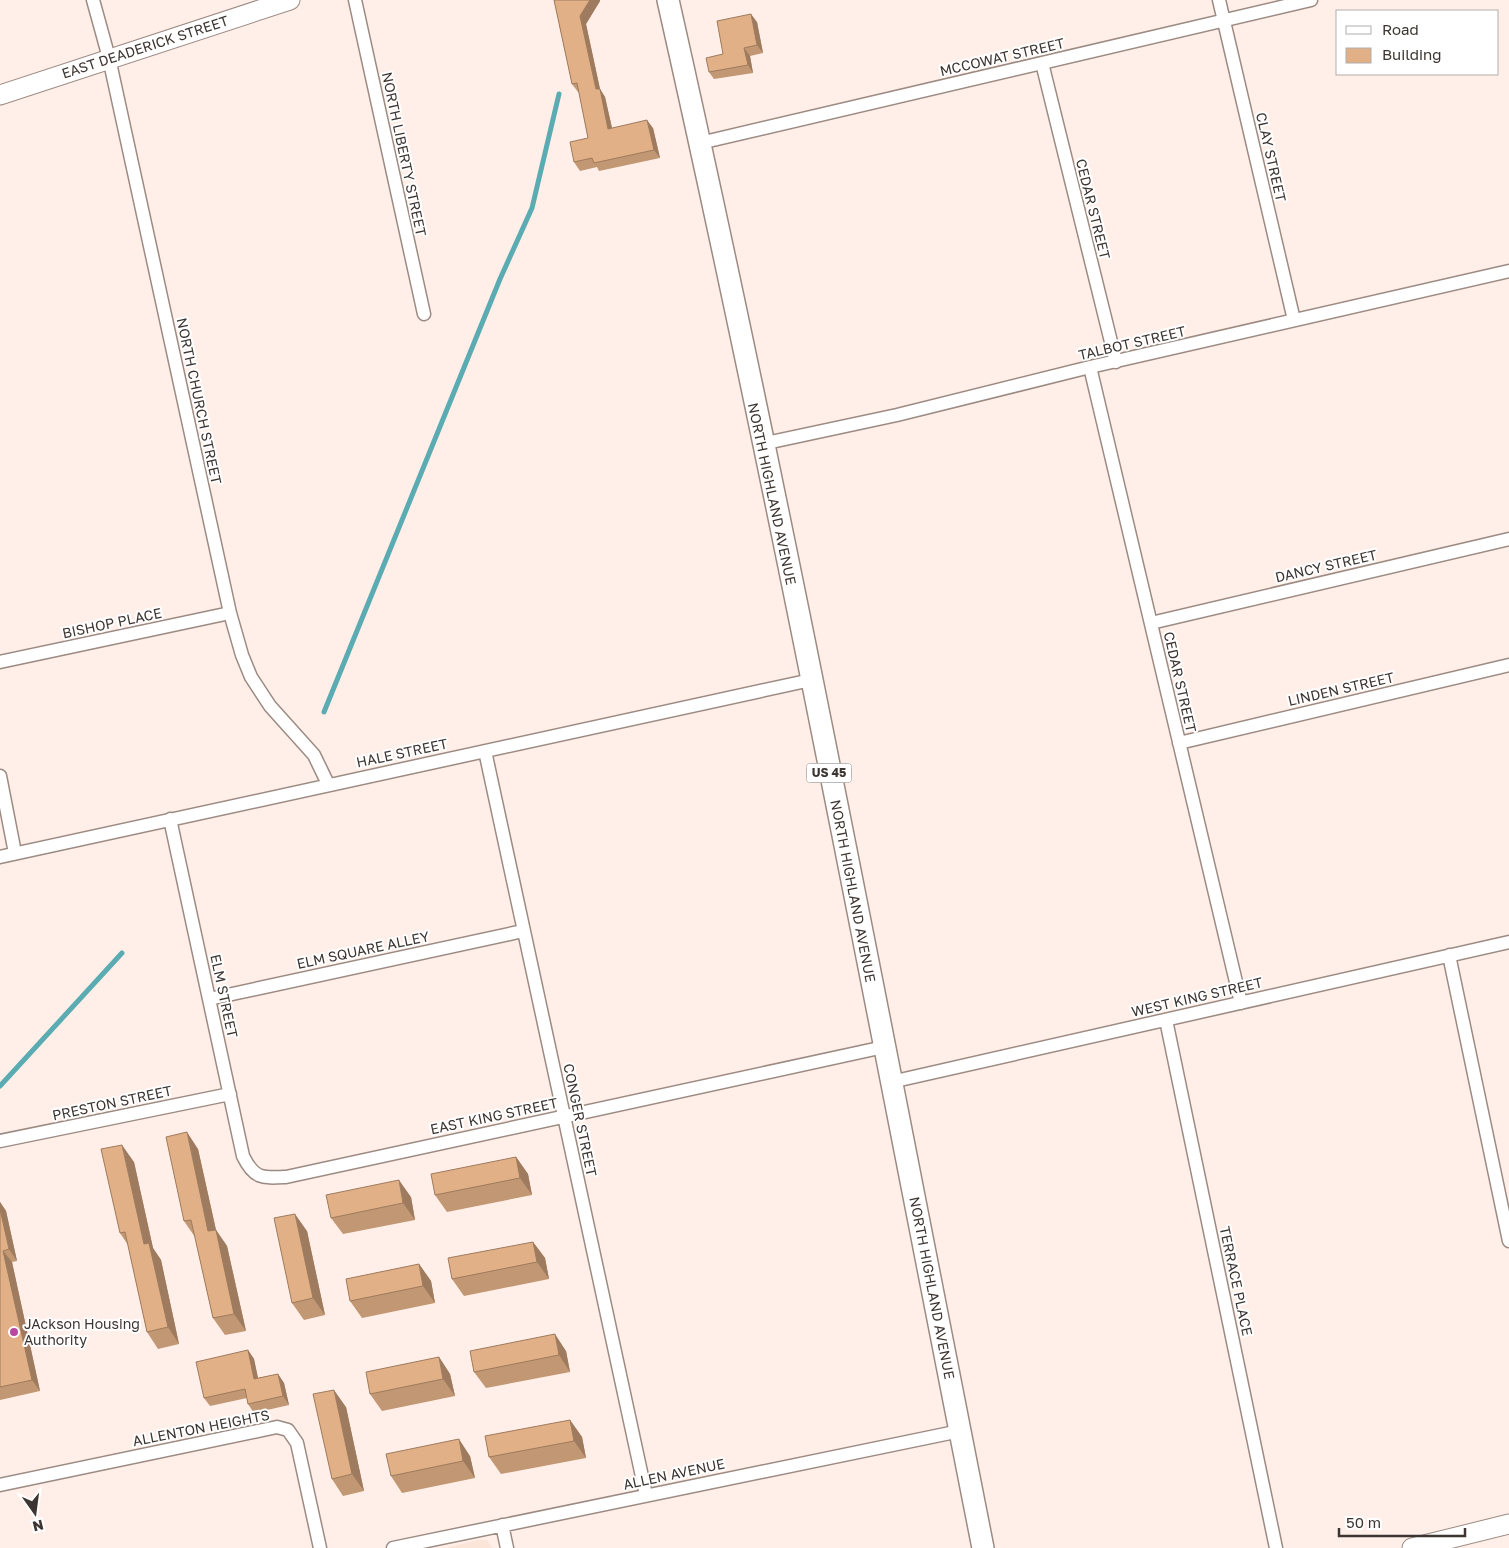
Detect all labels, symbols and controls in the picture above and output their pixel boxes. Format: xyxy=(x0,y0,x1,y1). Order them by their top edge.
legend xyxy=(1336,10,1499,75)
street label: EAST DEADERICK STREET xyxy=(59,11,231,82)
text: Road xyxy=(1382,20,1419,38)
street label: MCCOWAT STREET xyxy=(938,34,1066,79)
text: Building xyxy=(1382,45,1442,63)
street label: NORTH LIBERTY STREET xyxy=(379,70,430,238)
street label: CLAY STREET xyxy=(1253,111,1290,204)
street label: CEDAR STREET xyxy=(1073,157,1114,261)
street label: NORTH CHURCH STREET xyxy=(174,316,226,486)
street label: TALBOT STREET xyxy=(1077,322,1187,363)
street label: NORTH HIGHLAND AVENUE xyxy=(745,401,800,587)
street label: DANCY STREET xyxy=(1273,545,1379,585)
street label: BISHOP PLACE xyxy=(61,604,163,641)
street label: CEDAR STREET xyxy=(1161,630,1200,734)
street label: LINDEN STREET xyxy=(1286,668,1396,709)
street label: HALE STREET xyxy=(355,734,449,770)
road number: US 45 xyxy=(806,764,852,782)
street label: NORTH HIGHLAND AVENUE xyxy=(827,798,880,984)
street label: ELM SQUARE ALLEY xyxy=(295,927,431,972)
street label: ELM STREET xyxy=(207,953,242,1040)
street label: WEST KING STREET xyxy=(1130,973,1264,1020)
street label: CONGER STREET xyxy=(560,1062,601,1178)
street label: PRESTON STREET xyxy=(51,1081,174,1123)
street label: EAST KING STREET xyxy=(429,1094,559,1137)
street label: NORTH HIGHLAND AVENUE xyxy=(906,1195,959,1381)
street label: TERRACE PLACE xyxy=(1217,1225,1256,1337)
place label: JAckson Housing Authority xyxy=(24,1315,140,1348)
marker: JAckson Housing Authority xyxy=(8,1326,20,1338)
street label: ALLENTON HEIGHTS xyxy=(131,1406,271,1449)
street label: ALLEN AVENUE xyxy=(622,1454,726,1493)
north arrow xyxy=(10,1488,60,1538)
scale bar xyxy=(1339,1506,1465,1538)
text: 50 m xyxy=(1346,1513,1381,1531)
text: N xyxy=(31,1517,45,1536)

